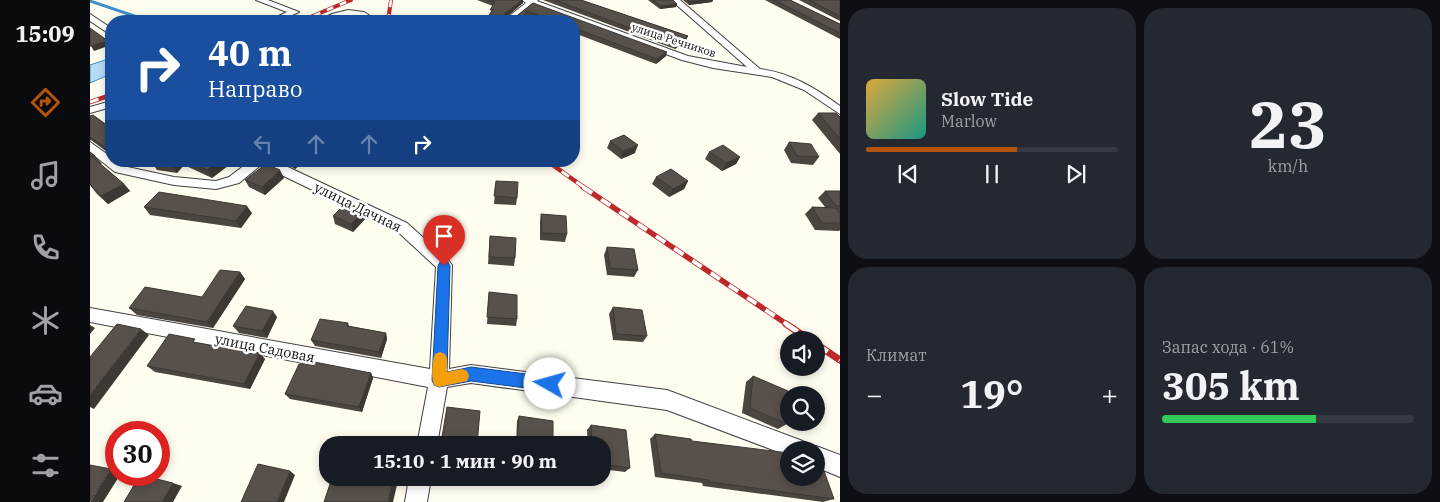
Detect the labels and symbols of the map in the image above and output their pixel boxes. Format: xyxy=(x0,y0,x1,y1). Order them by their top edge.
street label: улица Речников xyxy=(630,20,718,60)
street label: улица Дачная xyxy=(311,178,405,236)
pin xyxy=(423,215,465,266)
street label: улица Садовая xyxy=(214,329,316,367)
position arrow xyxy=(523,357,575,409)
speed limit sign: 30 xyxy=(105,421,170,486)

